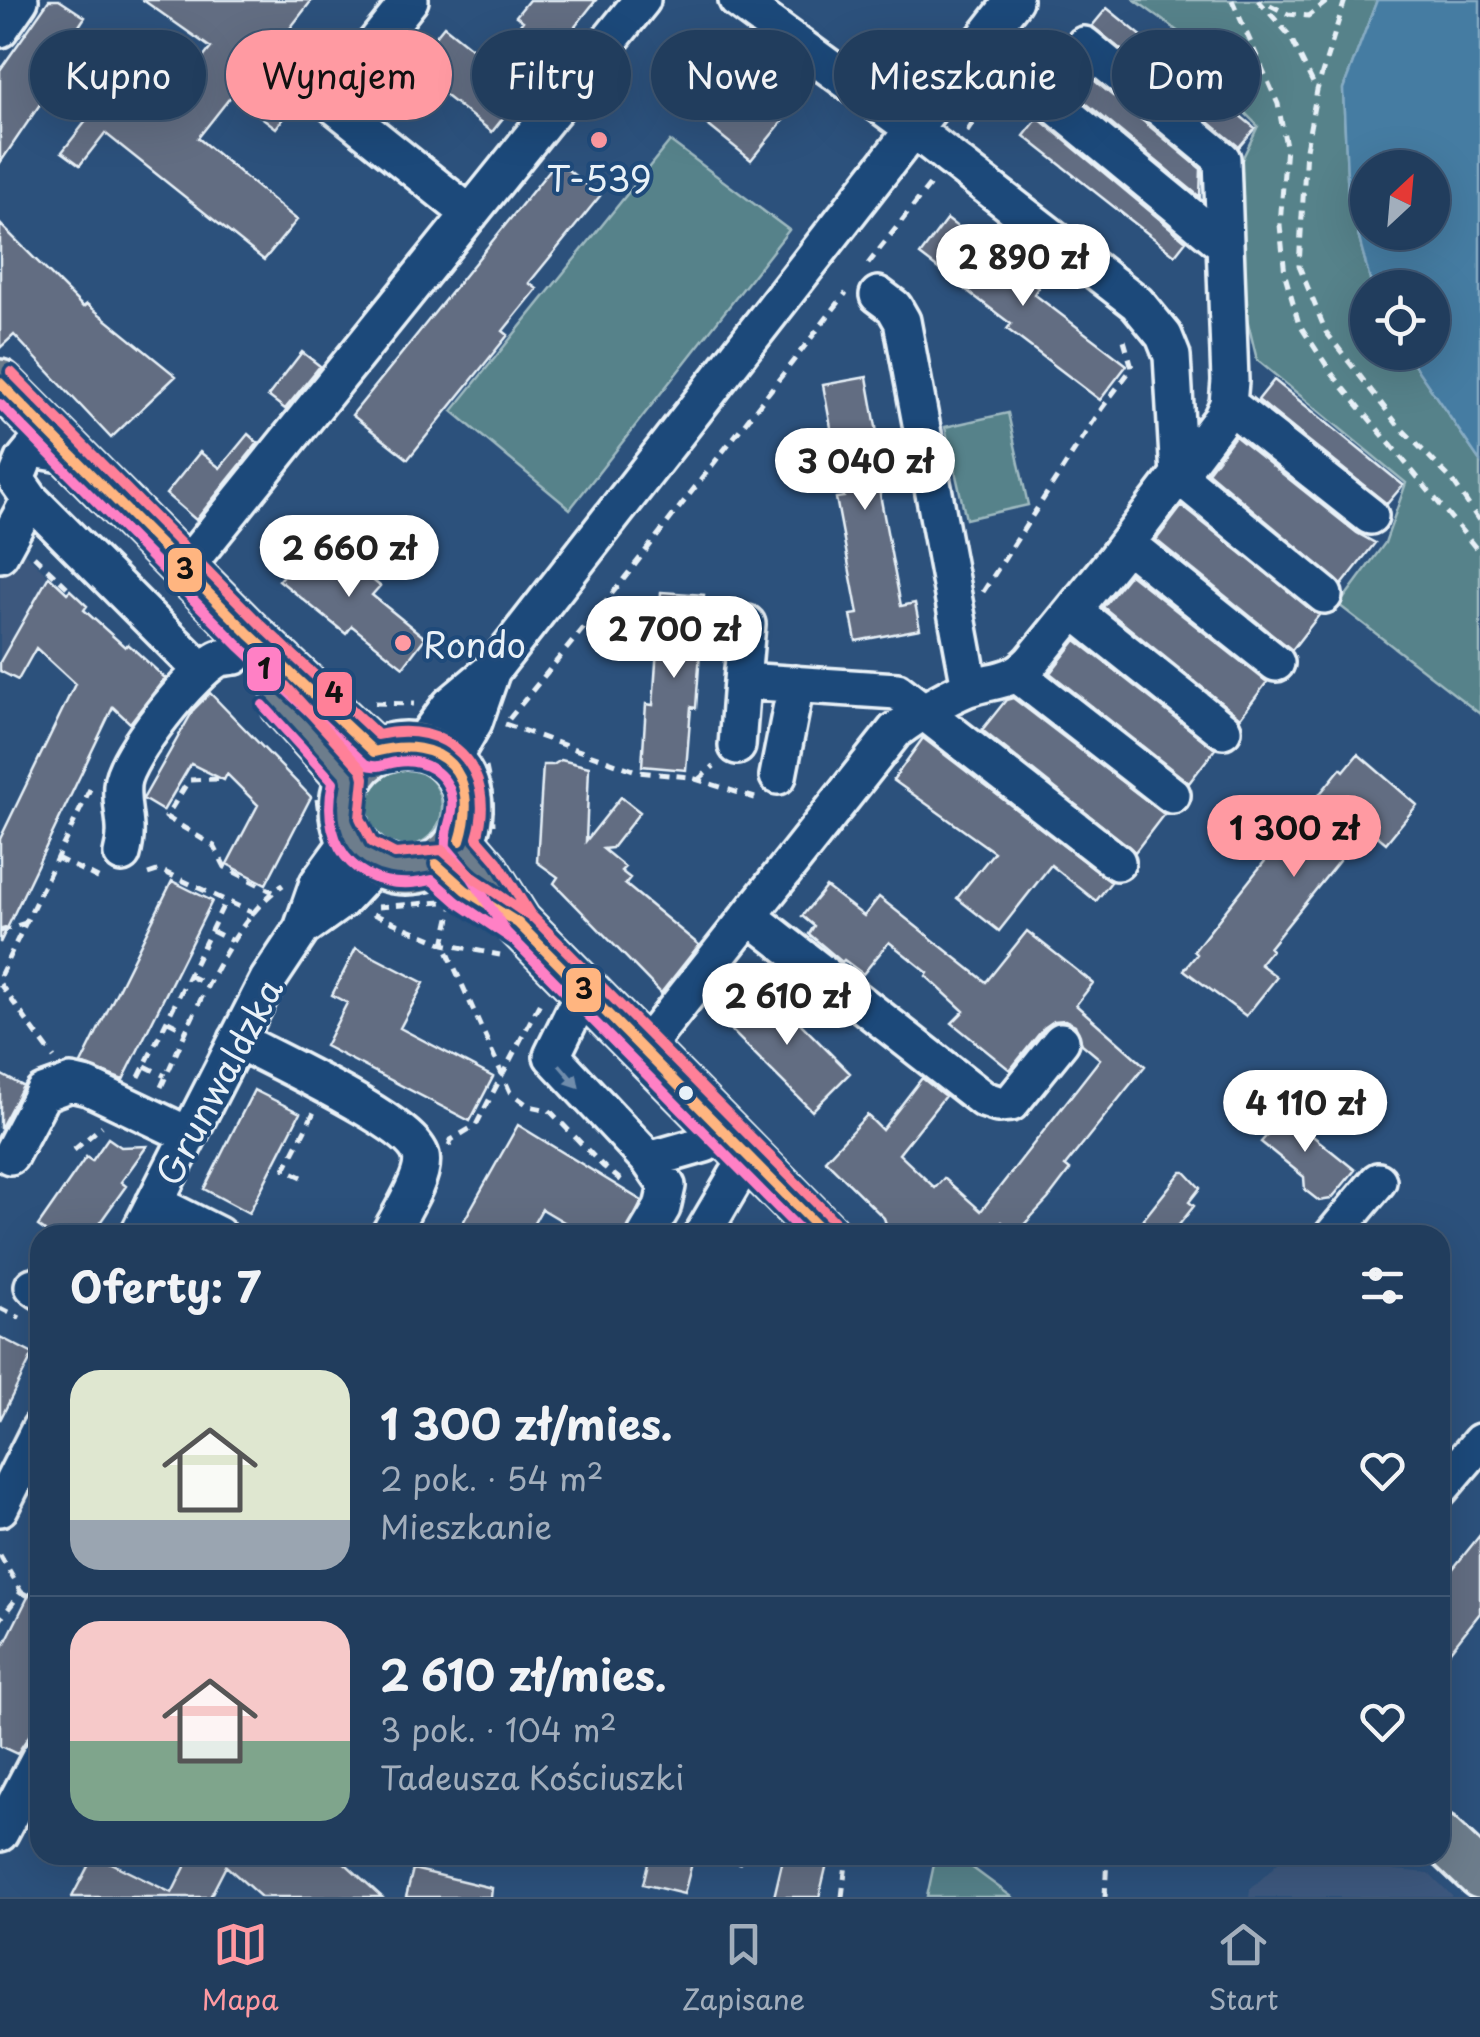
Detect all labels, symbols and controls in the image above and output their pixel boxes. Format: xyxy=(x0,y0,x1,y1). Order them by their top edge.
chip: Kupno xyxy=(30,30,206,120)
chip: Wynajem xyxy=(226,30,452,120)
chip: Filtry xyxy=(472,30,631,120)
chip: Nowe xyxy=(651,30,814,120)
chip: Mieszkanie xyxy=(834,30,1092,120)
chip: Dom xyxy=(1112,30,1260,120)
marker: T-539 xyxy=(588,129,610,151)
north arrow xyxy=(1350,150,1450,250)
map controls xyxy=(1350,150,1450,370)
place label: T-539 xyxy=(546,151,652,204)
pin: 2 890 zł xyxy=(920,224,1126,309)
text: 2 890 zł xyxy=(958,232,1088,280)
button: locate xyxy=(1350,270,1450,370)
pin: 3 040 zł xyxy=(762,428,968,513)
text: 3 040 zł xyxy=(797,436,933,484)
pin: 2 660 zł xyxy=(246,515,452,600)
text: 2 660 zł xyxy=(282,523,416,571)
line badge: 3 xyxy=(166,546,204,594)
text: 3 xyxy=(176,546,194,589)
pin: 2 700 zł xyxy=(571,596,777,681)
text: 2 700 zł xyxy=(608,604,740,652)
place label: Rondo xyxy=(423,617,526,670)
marker: Rondo xyxy=(392,632,414,654)
line badge: 1 xyxy=(245,645,283,693)
text: 1 xyxy=(257,646,271,689)
line badge: 4 xyxy=(315,670,354,718)
text: 4 xyxy=(324,670,344,713)
pin: 1 300 zł xyxy=(1191,795,1397,880)
text: 1 300 zł xyxy=(1229,803,1359,851)
pin: 2 610 zł xyxy=(684,963,890,1048)
line badge: 3 xyxy=(564,966,603,1014)
text: 3 xyxy=(575,966,593,1009)
street label: Grunwaldzka xyxy=(141,968,295,1194)
text: 2 610 zł xyxy=(724,971,850,1019)
one-way arrow xyxy=(557,1063,579,1088)
pin: 4 110 zł xyxy=(1202,1070,1408,1155)
text: 4 110 zł xyxy=(1245,1078,1365,1126)
unlabelled marker xyxy=(676,1083,696,1103)
text: Oferty: 7 xyxy=(70,1254,261,1317)
icon: filters xyxy=(1355,1258,1410,1313)
text: 1 300 zł/mies. xyxy=(380,1391,673,1454)
icon: home xyxy=(150,1410,270,1530)
icon: heart xyxy=(1355,1443,1410,1498)
text: 2 pok. · 54 m² xyxy=(380,1454,603,1502)
text: Mieszkanie xyxy=(380,1502,552,1550)
text: 2 610 zł/mies. xyxy=(380,1642,667,1705)
icon: home xyxy=(150,1661,270,1781)
icon: heart xyxy=(1355,1694,1410,1749)
text: 3 pok. · 104 m² xyxy=(380,1705,617,1753)
text: Tadeusza Kościuszki xyxy=(380,1753,684,1801)
tab: Mapa xyxy=(202,1917,279,2020)
tab: Zapisane xyxy=(682,1917,805,2020)
tab: Start xyxy=(1209,1917,1278,2020)

